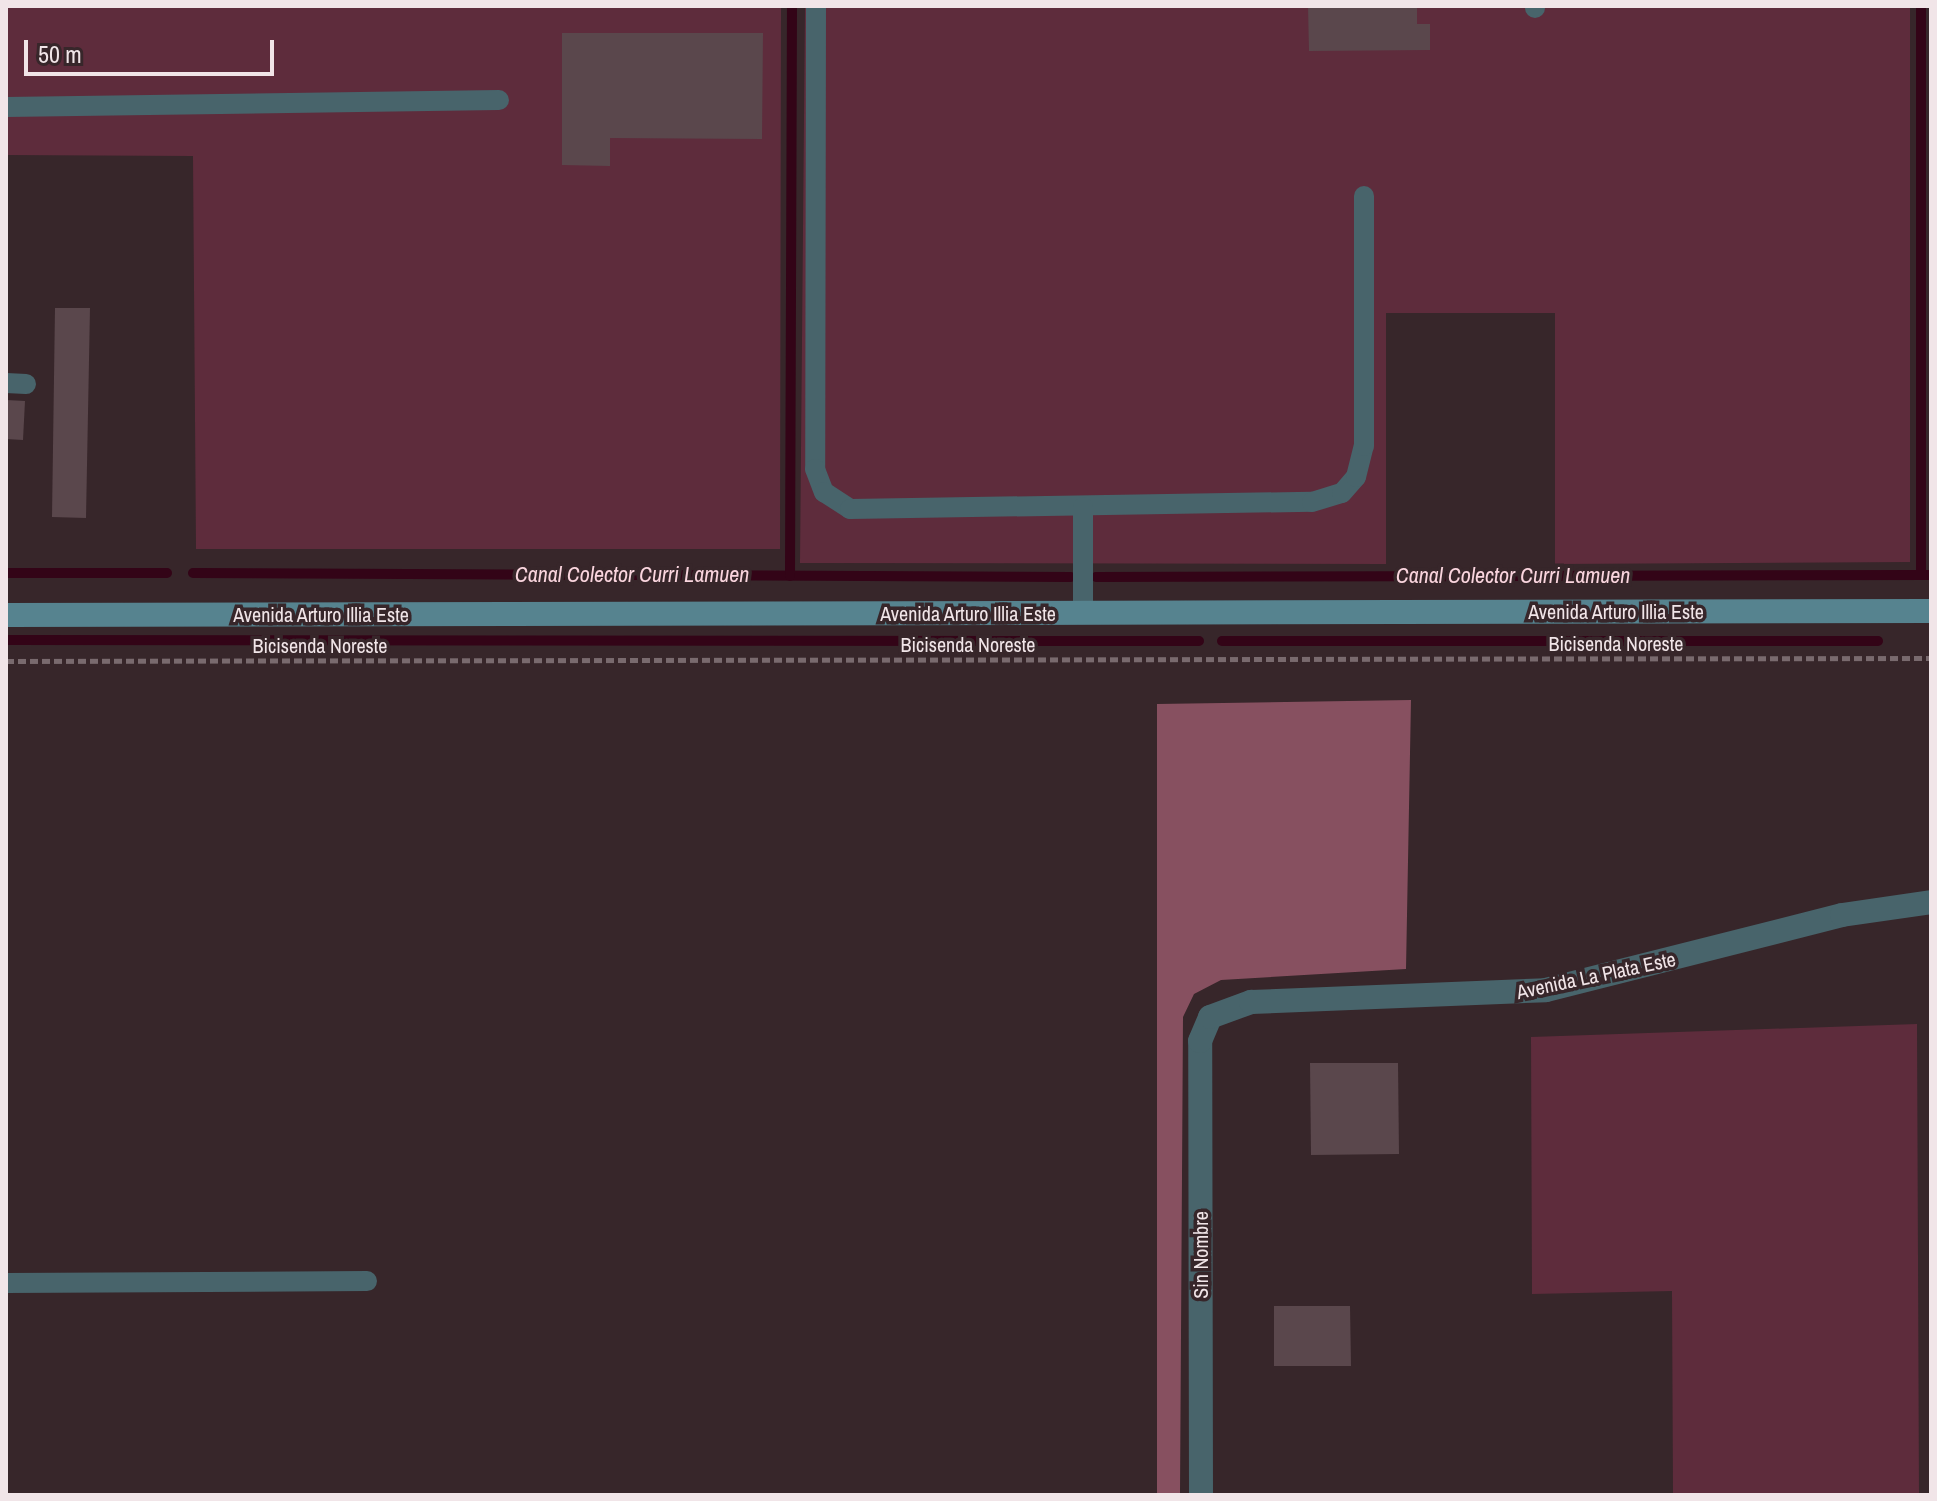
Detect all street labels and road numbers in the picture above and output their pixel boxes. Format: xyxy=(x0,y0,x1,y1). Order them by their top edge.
street label: Avenida Arturo Illia Este xyxy=(1528,599,1704,623)
street label: Avenida Arturo Illia Este xyxy=(880,601,1056,625)
street label: Avenida Arturo Illia Este xyxy=(233,602,409,626)
street label: Bicisenda Noreste xyxy=(1549,631,1683,655)
street label: Bicisenda Noreste xyxy=(901,632,1035,656)
street label: Bicisenda Noreste xyxy=(253,633,387,657)
street label: Avenida La Plata Este xyxy=(1514,946,1678,1004)
street label: Sin Nombre xyxy=(1188,1211,1212,1299)

